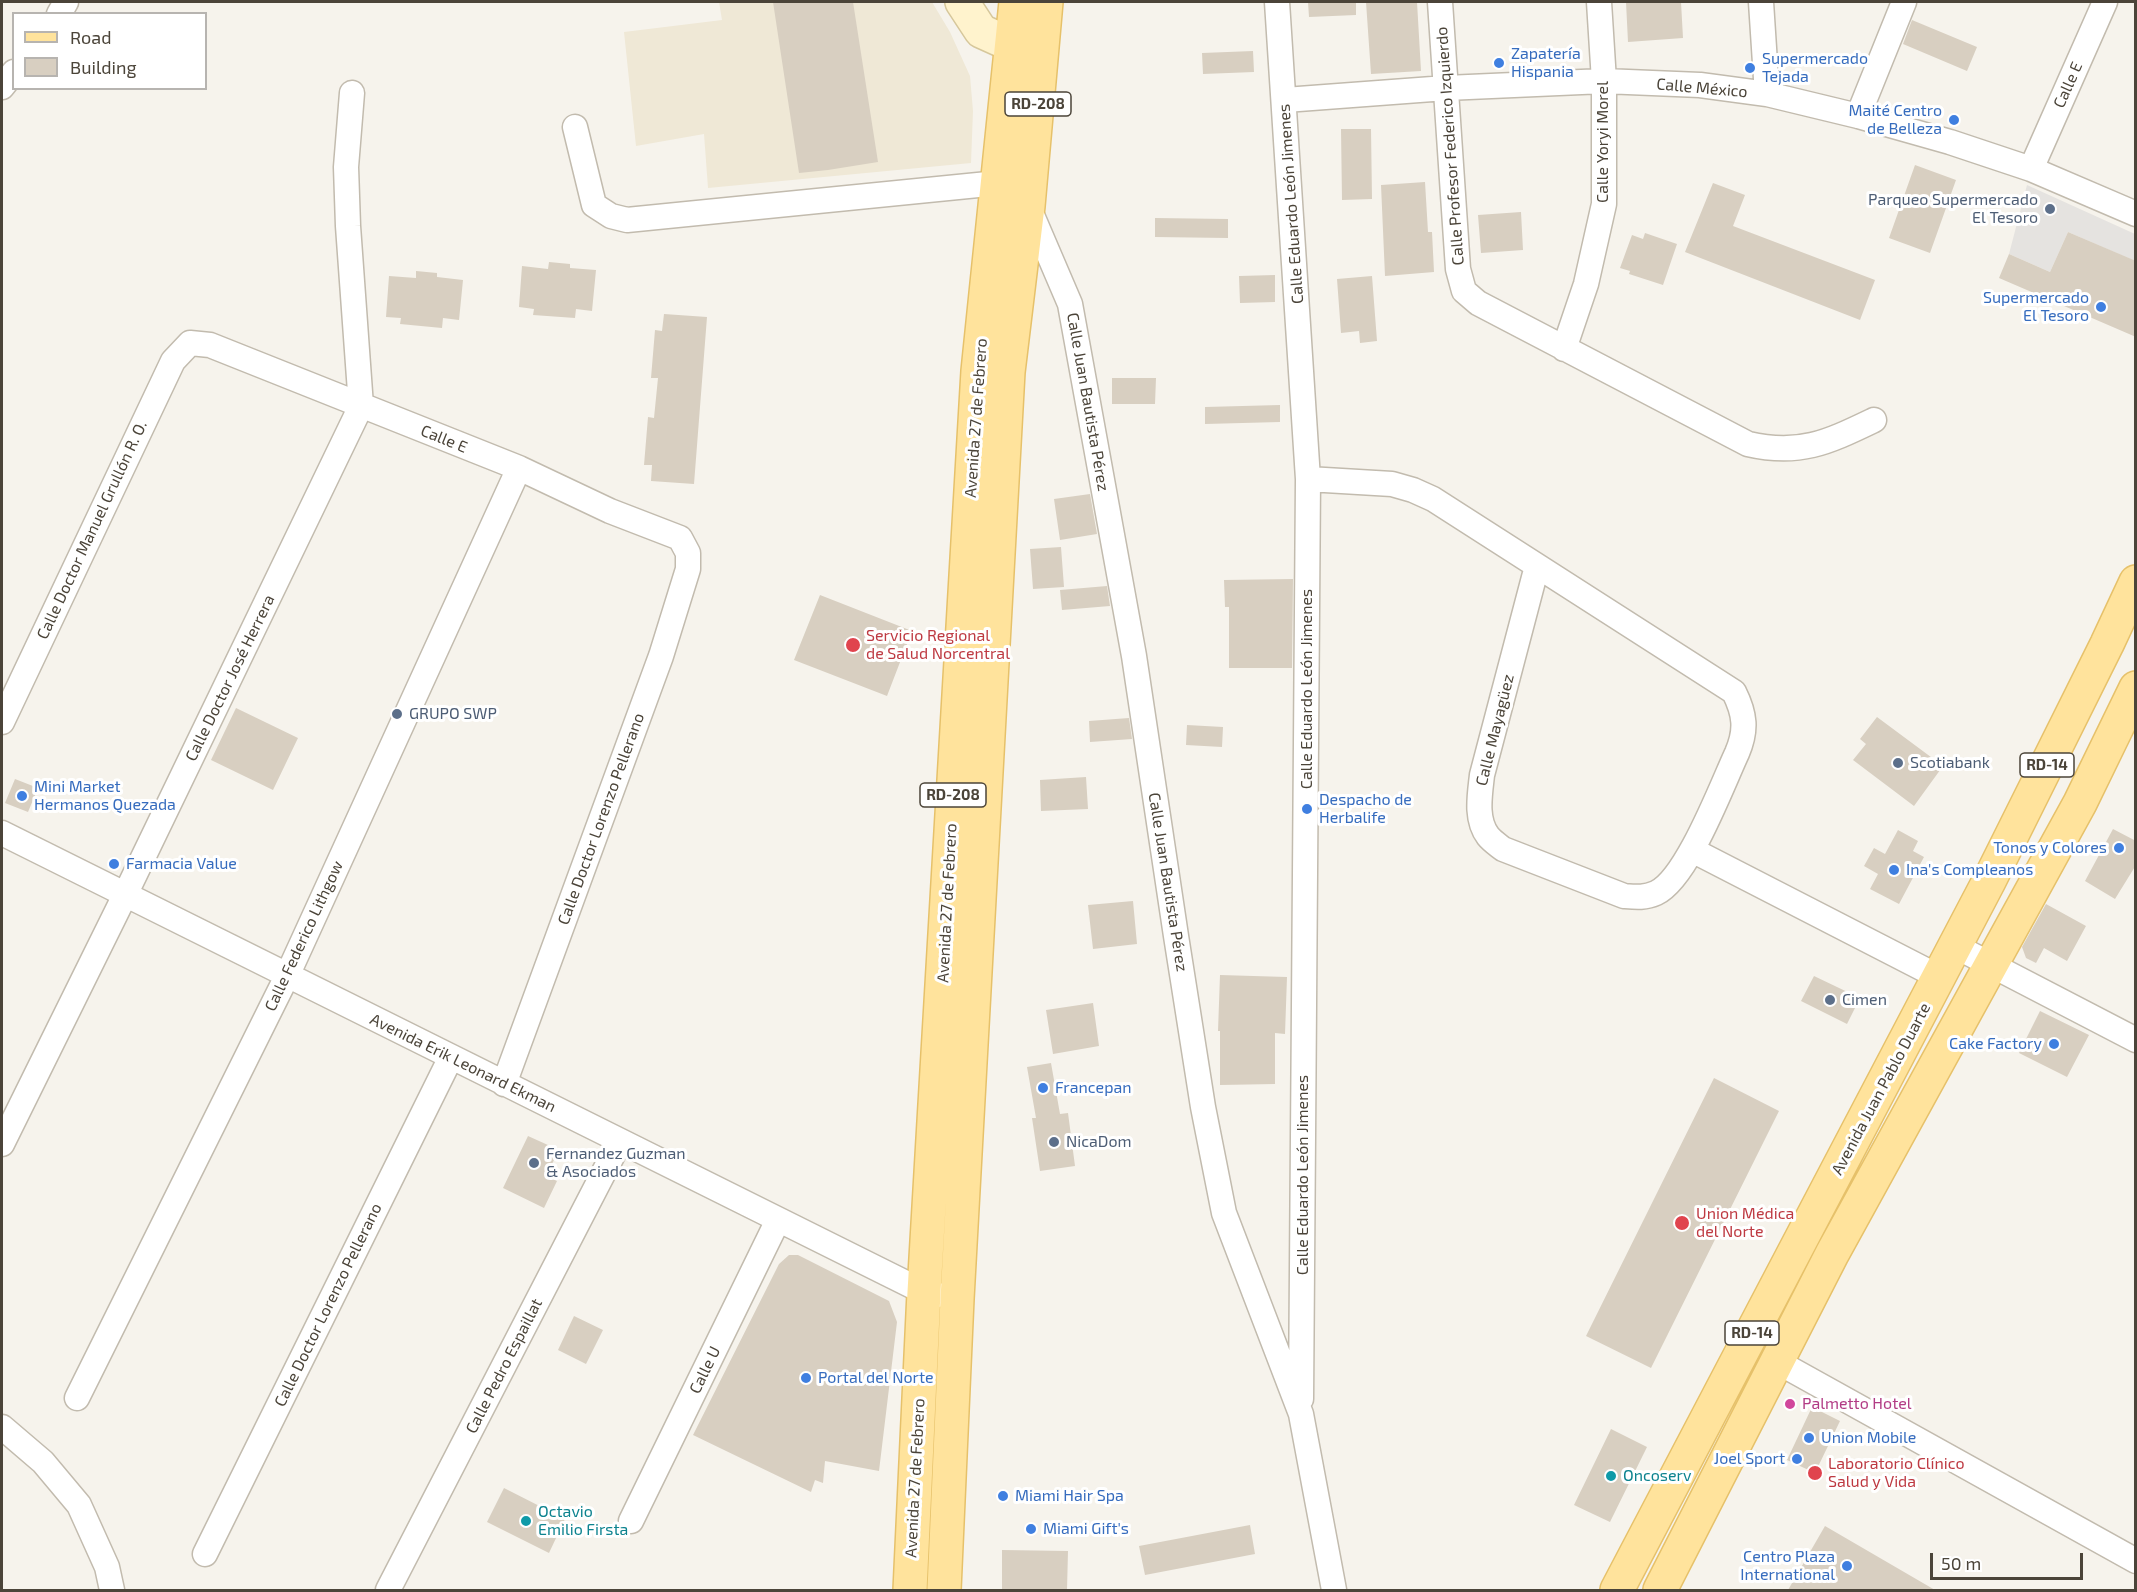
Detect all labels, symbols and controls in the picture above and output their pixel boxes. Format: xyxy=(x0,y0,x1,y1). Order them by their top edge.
legend xyxy=(12,12,207,90)
text: Road xyxy=(70,26,111,48)
street label: Calle Profesor Federico Izquierdo xyxy=(1432,26,1468,266)
place label: Zapatería Hispania xyxy=(1511,44,1581,82)
place label: Supermercado Tejada xyxy=(1762,49,1868,87)
text: Building xyxy=(70,56,137,78)
marker: Zapatería Hispania xyxy=(1492,56,1506,70)
street label: Calle E xyxy=(2049,59,2087,111)
marker: Supermercado Tejada xyxy=(1743,61,1757,75)
street label: Calle México xyxy=(1656,74,1748,102)
street label: Calle Yoryi Morel xyxy=(1593,81,1613,203)
road number: RD-208 xyxy=(1005,92,1071,116)
place label: Maité Centro de Belleza xyxy=(1849,101,1942,139)
street label: Calle Eduardo León Jimenes xyxy=(1274,103,1308,305)
marker: Maité Centro de Belleza xyxy=(1947,113,1961,127)
place label: Parqueo Supermercado El Tesoro xyxy=(1868,190,2038,228)
marker: Parqueo Supermercado El Tesoro xyxy=(2043,202,2057,216)
place label: Supermercado El Tesoro xyxy=(1983,288,2089,326)
marker: Supermercado El Tesoro xyxy=(2094,300,2108,314)
street label: Calle Juan Bautista Pérez xyxy=(1063,311,1113,493)
street label: Avenida 27 de Febrero xyxy=(961,338,991,498)
street label: Calle Doctor Manuel Grullón R. O. xyxy=(33,418,151,642)
street label: Calle E xyxy=(418,421,470,457)
street label: Calle Eduardo León Jimenes xyxy=(1297,589,1317,789)
street label: Calle Doctor José Herrera xyxy=(181,592,279,764)
place label: Servicio Regional de Salud Norcentral xyxy=(866,626,1010,664)
marker: Servicio Regional de Salud Norcentral xyxy=(844,636,862,654)
street label: Calle Mayagüez xyxy=(1472,672,1518,788)
place label: GRUPO SWP xyxy=(409,704,497,724)
marker: GRUPO SWP xyxy=(390,707,404,721)
street label: Calle Doctor Lorenzo Pellerano xyxy=(554,710,648,928)
place label: Scotiabank xyxy=(1910,753,1990,773)
road number: RD-14 xyxy=(2020,753,2074,777)
marker: Scotiabank xyxy=(1891,756,1905,770)
place label: Mini Market Hermanos Quezada xyxy=(34,777,176,815)
road number: RD-208 xyxy=(920,783,986,807)
marker: Mini Market Hermanos Quezada xyxy=(15,789,29,803)
place label: Despacho de Herbalife xyxy=(1319,790,1412,828)
street label: Calle Juan Bautista Pérez xyxy=(1144,791,1192,973)
marker: Despacho de Herbalife xyxy=(1300,802,1314,816)
street label: Avenida 27 de Febrero xyxy=(933,823,961,983)
place label: Tonos y Colores xyxy=(1993,838,2107,858)
marker: Tonos y Colores xyxy=(2112,841,2126,855)
place label: Farmacia Value xyxy=(126,854,237,874)
marker: Farmacia Value xyxy=(107,857,121,871)
street label: Calle Federico Lithgow xyxy=(261,858,347,1014)
place label: Ina's Compleanos xyxy=(1906,860,2033,880)
marker: Ina's Compleanos xyxy=(1887,863,1901,877)
place label: Cimen xyxy=(1842,990,1887,1010)
marker: Cimen xyxy=(1823,993,1837,1007)
street label: Avenida Juan Pablo Duarte xyxy=(1827,1000,1935,1178)
street label: Avenida Erik Leonard Ekman xyxy=(367,1010,559,1116)
place label: Cake Factory xyxy=(1949,1034,2042,1054)
marker: Cake Factory xyxy=(2047,1037,2061,1051)
street label: Calle Eduardo León Jimenes xyxy=(1293,1075,1313,1275)
place label: Francepan xyxy=(1055,1078,1131,1098)
marker: Francepan xyxy=(1036,1081,1050,1095)
place label: NicaDom xyxy=(1066,1132,1132,1152)
marker: NicaDom xyxy=(1047,1135,1061,1149)
place label: Fernandez Guzman & Asociados xyxy=(546,1144,686,1182)
marker: Fernandez Guzman & Asociados xyxy=(527,1156,541,1170)
street label: Calle Doctor Lorenzo Pellerano xyxy=(270,1200,386,1410)
place label: Union Médica del Norte xyxy=(1696,1204,1794,1242)
marker: Union Médica del Norte xyxy=(1673,1214,1691,1232)
street label: Calle Pedro Espaillat xyxy=(462,1295,546,1437)
road number: RD-14 xyxy=(1725,1321,1779,1345)
street label: Calle U xyxy=(685,1343,725,1397)
place label: Portal del Norte xyxy=(818,1368,934,1388)
marker: Portal del Norte xyxy=(799,1371,813,1385)
place label: Palmetto Hotel xyxy=(1802,1394,1912,1414)
marker: Palmetto Hotel xyxy=(1783,1397,1797,1411)
street label: Avenida 27 de Febrero xyxy=(901,1398,929,1558)
place label: Union Mobile xyxy=(1821,1428,1916,1448)
marker: Union Mobile xyxy=(1802,1431,1816,1445)
place label: Joel Sport xyxy=(1714,1449,1785,1469)
marker: Joel Sport xyxy=(1790,1452,1804,1466)
place label: Laboratorio Clínico Salud y Vida xyxy=(1828,1454,1965,1492)
marker: Laboratorio Clínico Salud y Vida xyxy=(1806,1464,1824,1482)
place label: Oncoserv xyxy=(1623,1466,1691,1486)
marker: Oncoserv xyxy=(1604,1469,1618,1483)
place label: Miami Hair Spa xyxy=(1015,1486,1124,1506)
marker: Miami Hair Spa xyxy=(996,1489,1010,1503)
place label: Octavio Emilio Firsta xyxy=(538,1502,628,1540)
marker: Octavio Emilio Firsta xyxy=(519,1514,533,1528)
place label: Miami Gift's xyxy=(1043,1519,1129,1539)
marker: Miami Gift's xyxy=(1024,1522,1038,1536)
scale bar xyxy=(1933,1541,2086,1579)
place label: Centro Plaza International xyxy=(1740,1547,1835,1585)
text: 50 m xyxy=(1941,1552,1981,1574)
marker: Centro Plaza International xyxy=(1840,1559,1854,1573)

